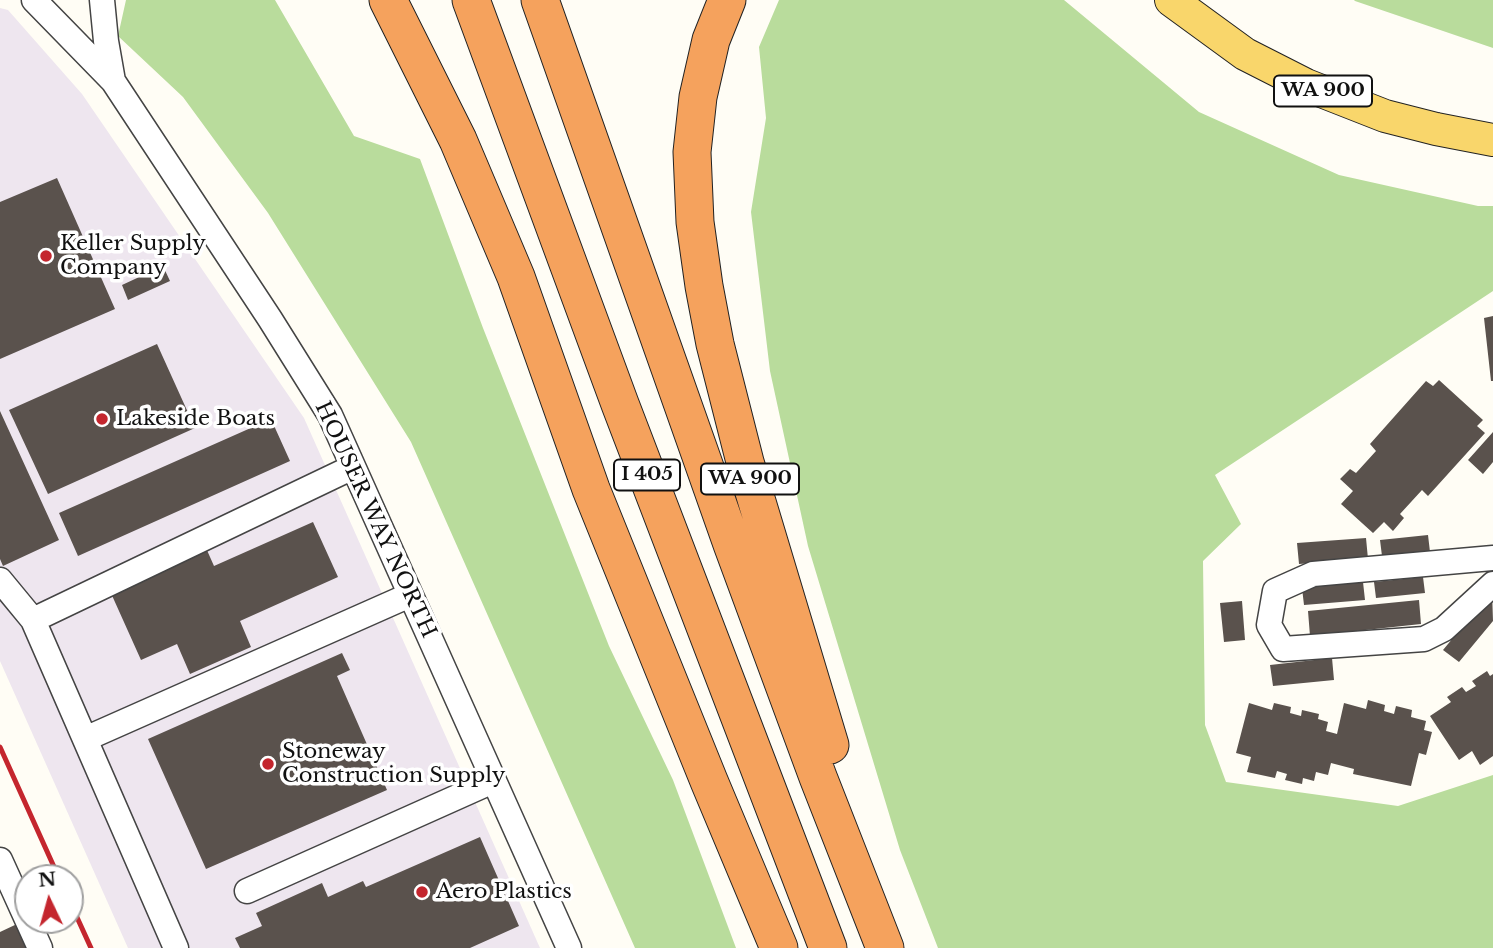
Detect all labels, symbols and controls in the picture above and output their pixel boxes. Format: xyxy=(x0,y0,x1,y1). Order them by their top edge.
road number: WA 900 xyxy=(1274,76,1372,106)
place label: Keller Supply Company xyxy=(60,231,206,281)
marker: Keller Supply Company xyxy=(38,248,54,264)
street label: HOUSER WAY NORTH xyxy=(309,398,441,642)
place label: Lakeside Boats xyxy=(116,406,275,432)
marker: Lakeside Boats xyxy=(94,411,110,427)
road number: I 405 xyxy=(614,460,680,490)
road number: WA 900 xyxy=(701,464,799,494)
place label: Stoneway Construction Supply xyxy=(282,739,505,789)
marker: Stoneway Construction Supply xyxy=(260,756,276,772)
north arrow xyxy=(14,864,84,934)
text: N xyxy=(37,867,57,892)
place label: Aero Plastics xyxy=(436,879,572,905)
marker: Aero Plastics xyxy=(414,884,430,900)

